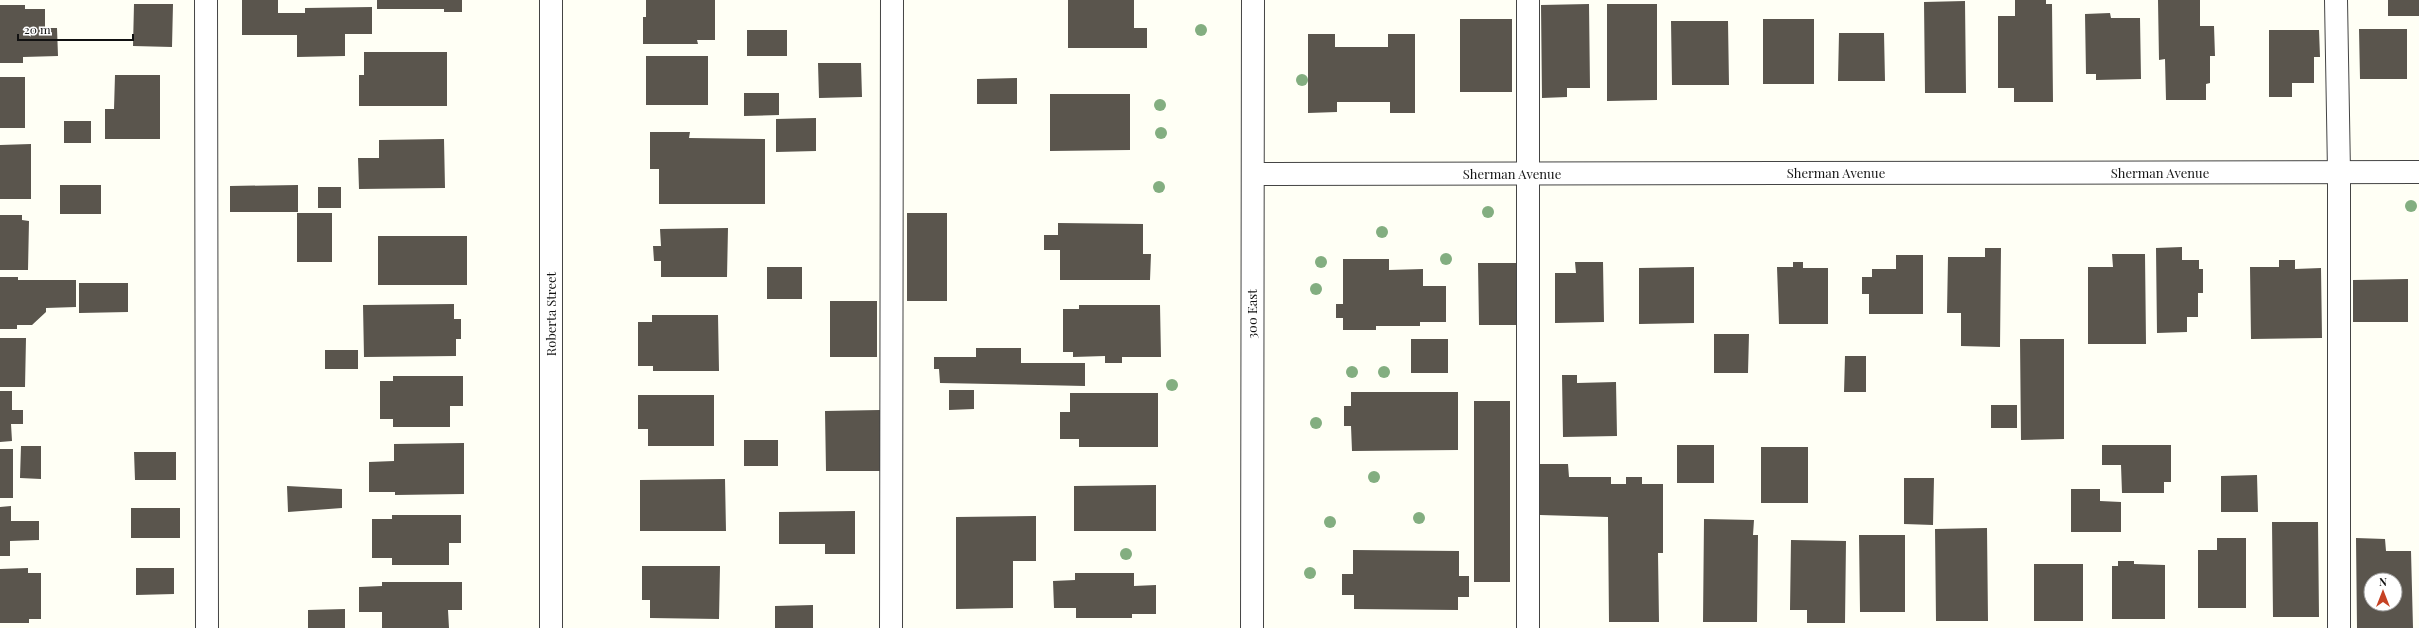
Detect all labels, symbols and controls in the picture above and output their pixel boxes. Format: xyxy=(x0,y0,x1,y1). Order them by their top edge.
scale bar xyxy=(18,16,133,42)
text: 20 m xyxy=(24,21,51,37)
street label: Sherman Avenue xyxy=(1787,164,1886,181)
street label: Sherman Avenue xyxy=(2111,164,2210,181)
street label: Sherman Avenue xyxy=(1463,165,1562,182)
street label: Roberta Street xyxy=(542,271,559,356)
street label: 300 East xyxy=(1243,289,1260,339)
north arrow xyxy=(2363,572,2403,612)
text: N xyxy=(2379,574,2387,589)

